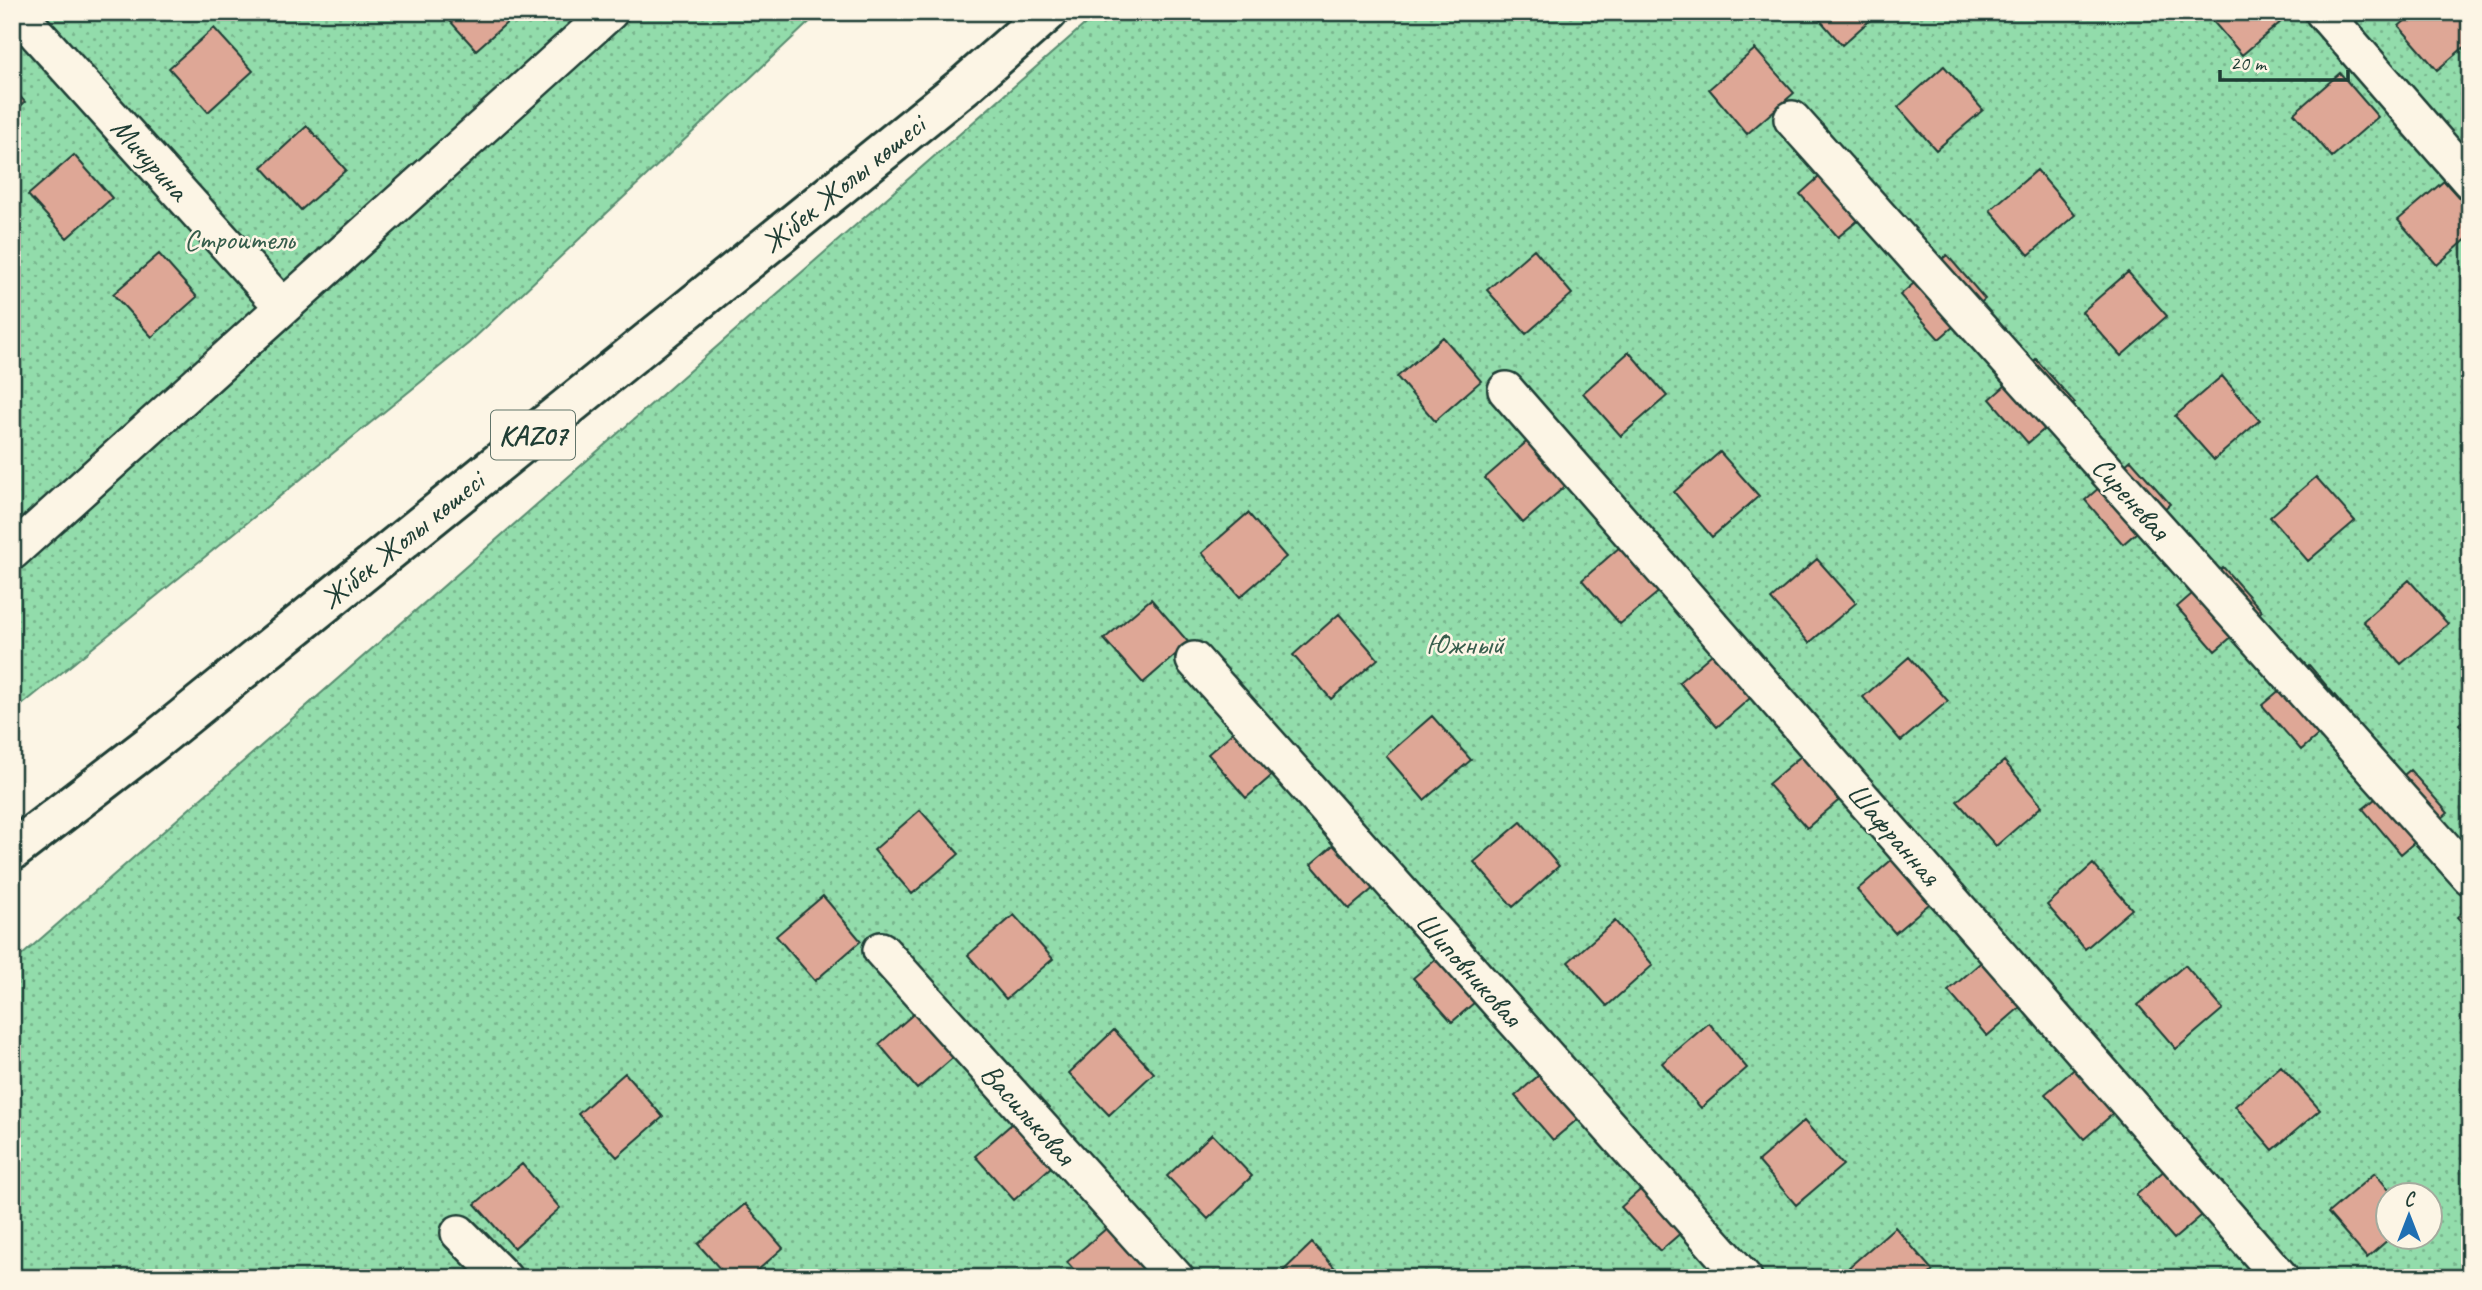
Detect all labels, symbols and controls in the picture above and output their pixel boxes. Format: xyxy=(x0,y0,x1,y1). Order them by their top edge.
scale bar xyxy=(2220,38,2347,82)
text: 20 m xyxy=(2230,50,2268,76)
street label: Жібек Жолы көшесі xyxy=(753,104,935,262)
street label: Мичурина xyxy=(103,109,199,210)
park label: Строитель xyxy=(184,220,296,258)
road number: KAZ07 xyxy=(491,410,575,460)
street label: Сиреневая xyxy=(2084,448,2180,550)
street label: Жібек Жолы көшесі xyxy=(312,460,494,618)
park label: Южный xyxy=(1426,625,1505,663)
street label: Шафранная xyxy=(1839,774,1950,894)
street label: Шиповниковая xyxy=(1407,904,1532,1036)
street label: Васильковая xyxy=(972,1055,1085,1175)
north arrow xyxy=(2374,1182,2444,1252)
text: С xyxy=(2404,1188,2416,1212)

